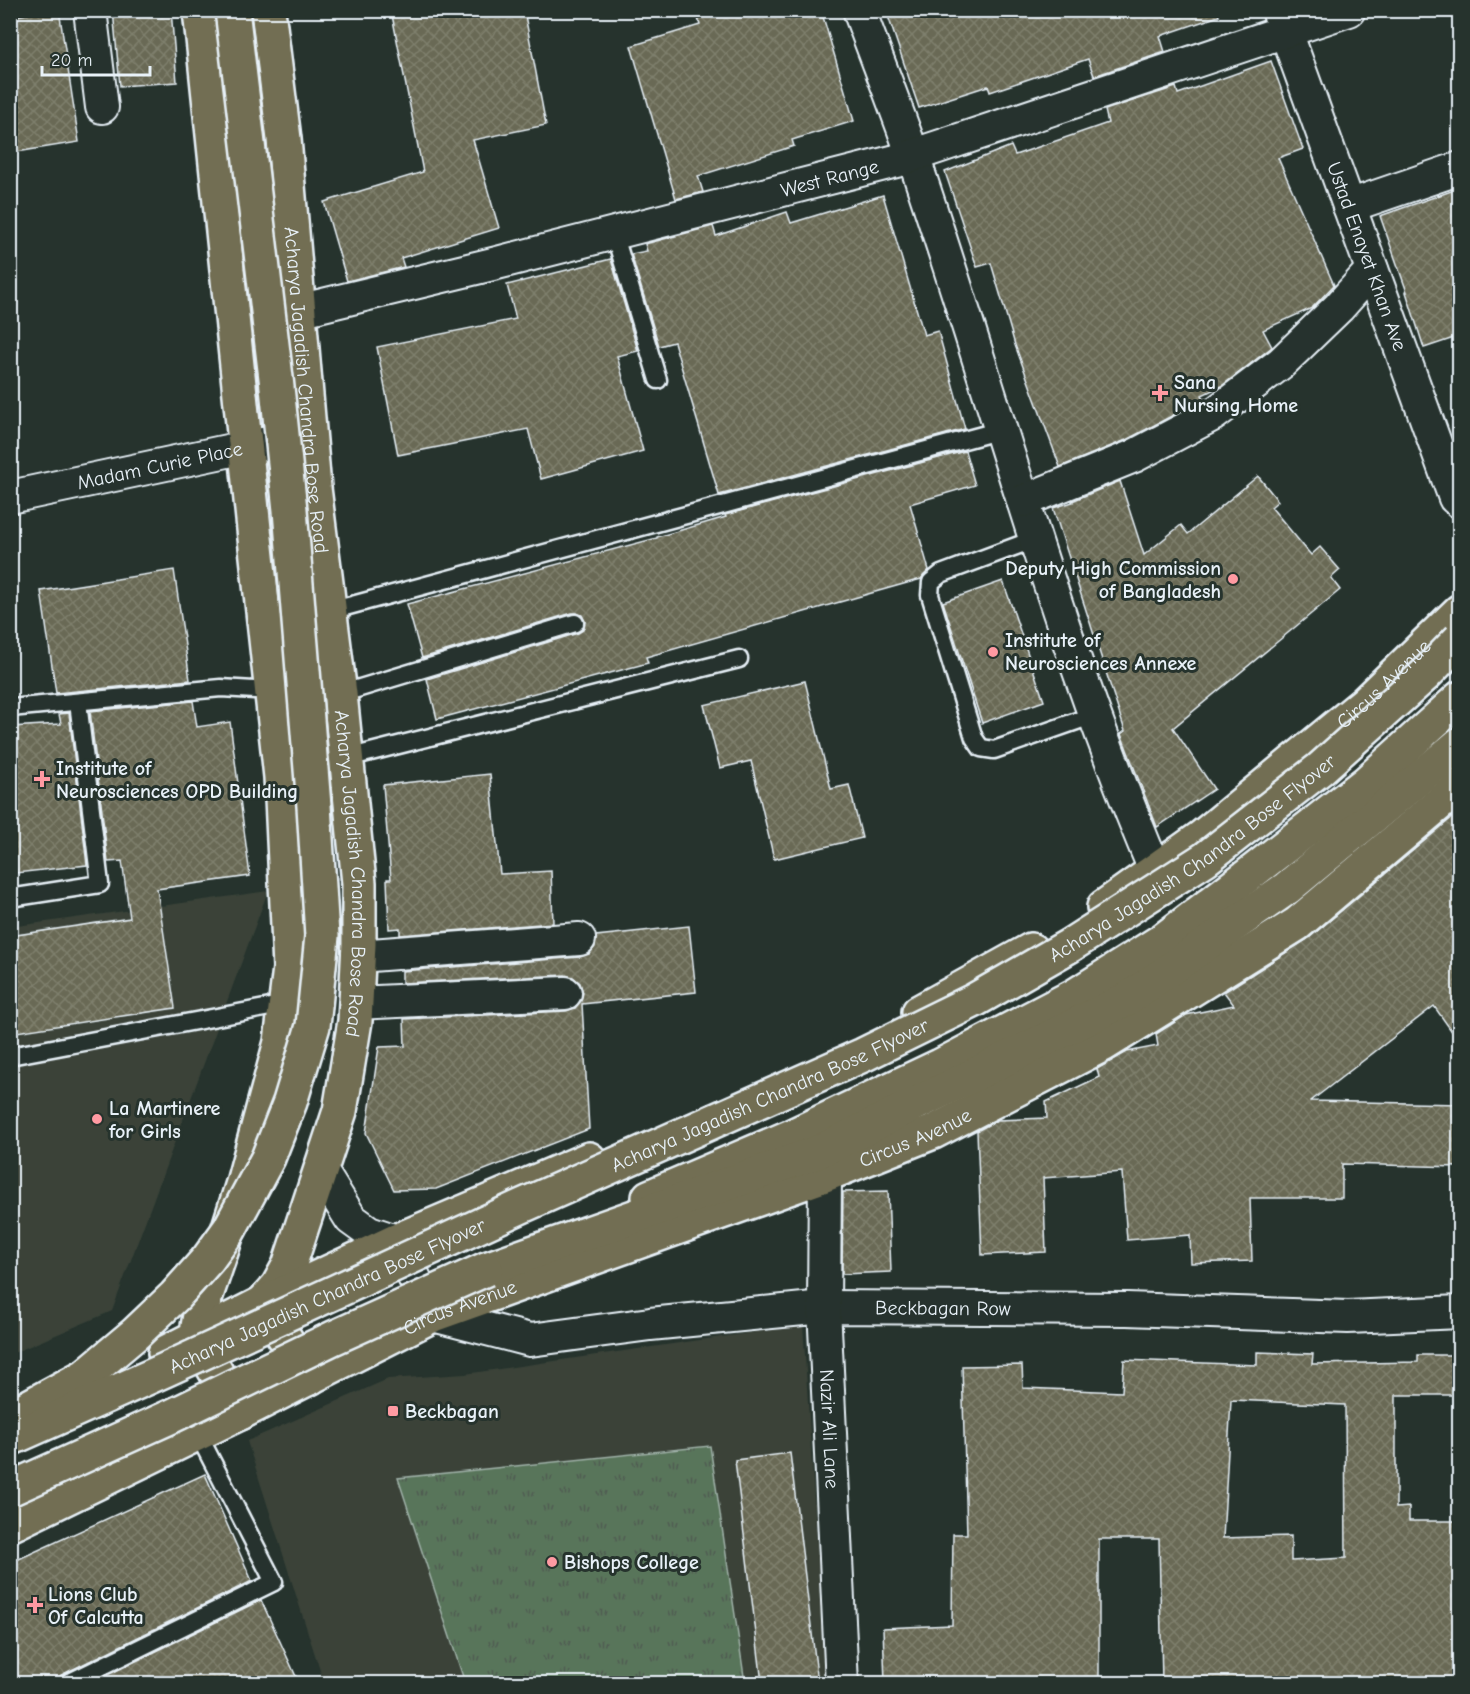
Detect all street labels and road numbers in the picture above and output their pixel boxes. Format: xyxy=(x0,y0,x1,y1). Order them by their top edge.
street label: West Range xyxy=(778,155,881,202)
street label: Ustad Enayet Khan Ave xyxy=(1322,159,1412,354)
street label: Acharya Jagadish Chandra Bose Road xyxy=(280,226,333,555)
street label: Madam Curie Place xyxy=(75,437,245,494)
street label: Circus Avenue xyxy=(1332,635,1436,734)
street label: Acharya Jagadish Chandra Bose Road xyxy=(330,709,370,1039)
street label: Acharya Jagadish Chandra Bose Flyover xyxy=(1045,750,1340,967)
street label: Acharya Jagadish Chandra Bose Flyover xyxy=(608,1014,932,1177)
street label: Circus Avenue xyxy=(856,1103,975,1172)
street label: Acharya Jagadish Chandra Bose Flyover xyxy=(165,1213,489,1379)
street label: Circus Avenue xyxy=(399,1275,520,1340)
street label: Beckbagan Row xyxy=(875,1296,1011,1320)
street label: Nazir Ali Lane xyxy=(815,1369,844,1489)

